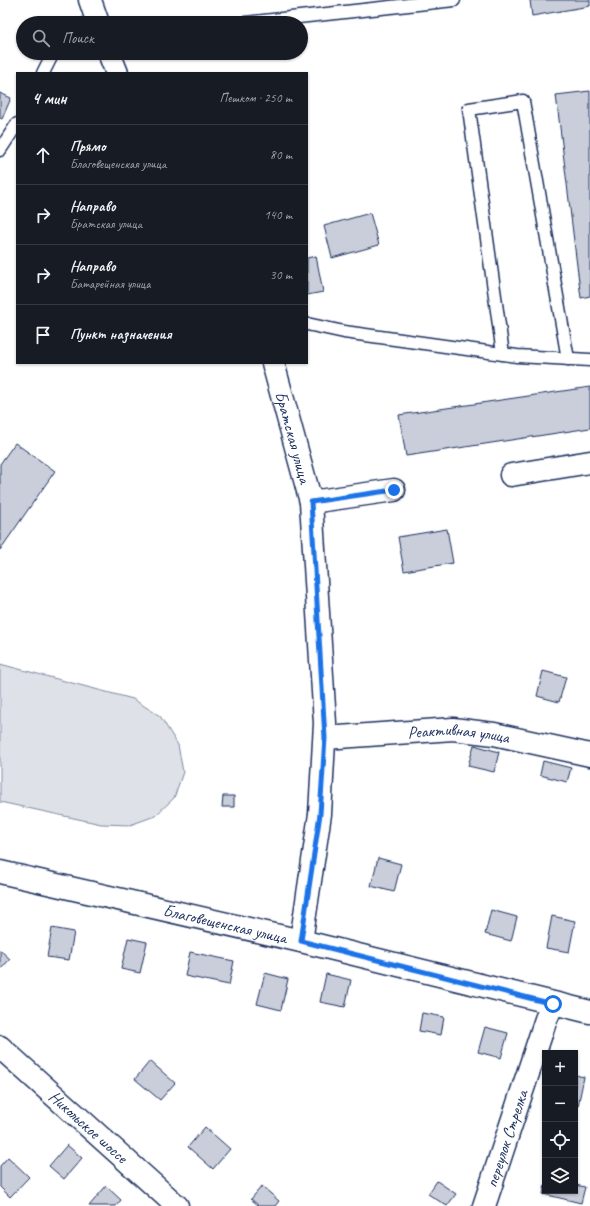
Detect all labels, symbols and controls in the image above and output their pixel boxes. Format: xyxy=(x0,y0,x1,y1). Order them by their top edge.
search box xyxy=(16,16,308,60)
icon: search xyxy=(30,27,52,49)
text: Поиск xyxy=(62,29,94,48)
text: 4 мин xyxy=(32,88,67,109)
text: Пешком · 250 m xyxy=(219,90,292,106)
text: Прямо xyxy=(70,137,106,156)
icon: ahead xyxy=(32,144,54,166)
text: 80 m xyxy=(270,147,292,163)
text: Благовещенская улица xyxy=(70,156,166,172)
text: Направо xyxy=(70,197,116,216)
icon: right xyxy=(32,204,54,226)
text: 140 m xyxy=(264,207,292,223)
text: Братская улица xyxy=(70,216,142,232)
text: Направо xyxy=(70,257,116,276)
icon: right xyxy=(32,264,54,286)
text: 30 m xyxy=(270,267,292,283)
text: Батарейная улица xyxy=(70,276,150,292)
icon: arrive xyxy=(32,324,54,346)
text: Пункт назначения xyxy=(70,325,172,344)
street label: Братская улица xyxy=(270,389,316,488)
route end xyxy=(385,481,403,499)
street label: Реактивная улица xyxy=(407,719,513,748)
street label: Благовещенская улица xyxy=(161,900,291,949)
route start xyxy=(544,995,562,1013)
map controls xyxy=(542,1050,578,1194)
button: + xyxy=(542,1050,578,1086)
street label: Никольское шоссе xyxy=(44,1086,133,1169)
street label: переулок Стрелка xyxy=(481,1086,533,1190)
button: − xyxy=(542,1086,578,1122)
button: locate xyxy=(542,1122,578,1158)
button: layers xyxy=(542,1158,578,1194)

